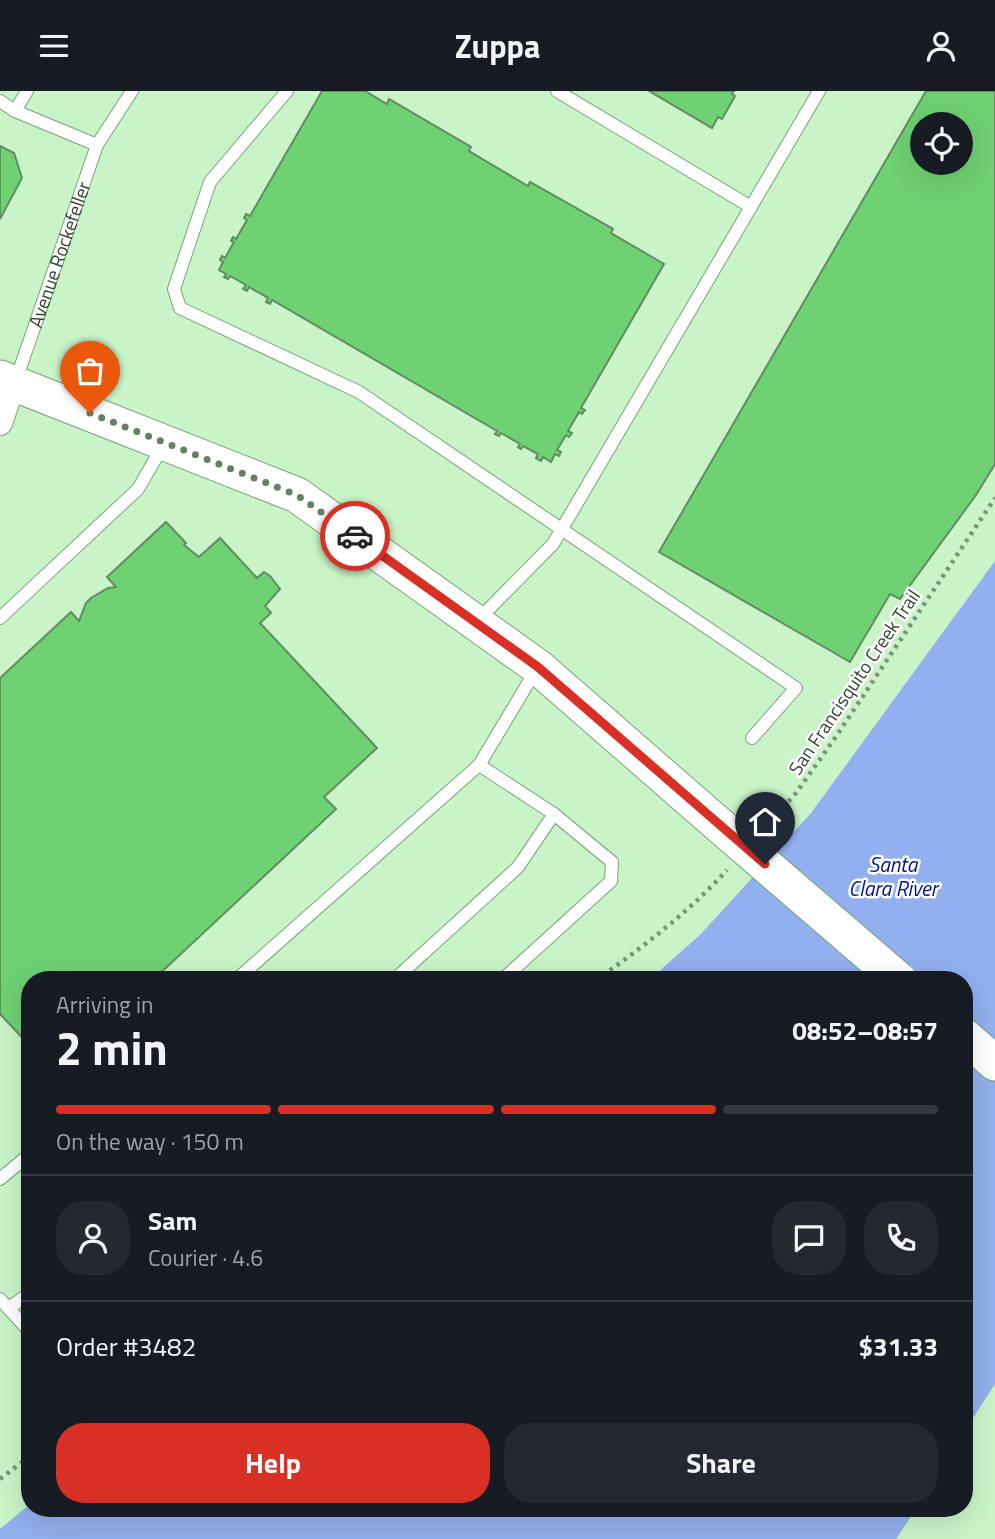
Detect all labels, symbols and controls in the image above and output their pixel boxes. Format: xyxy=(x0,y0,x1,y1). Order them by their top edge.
text: Zuppa xyxy=(455,22,540,70)
icon: menu xyxy=(35,27,73,65)
icon: person xyxy=(922,27,960,65)
map controls xyxy=(910,112,973,175)
button: locate xyxy=(910,112,973,175)
street label: Avenue Rockefeller xyxy=(20,177,98,331)
pin xyxy=(60,341,120,413)
icon: bag xyxy=(71,352,109,390)
courier xyxy=(320,501,390,571)
icon: car xyxy=(336,517,374,555)
street label: San Francisquito Creek Trail xyxy=(780,583,927,780)
pin xyxy=(735,792,795,864)
icon: home xyxy=(746,803,784,841)
water label: Santa Clara River xyxy=(849,848,940,904)
text: Arriving in xyxy=(56,987,153,1022)
text: 08:52–08:57 xyxy=(792,1011,938,1050)
text: 2 min xyxy=(56,1013,168,1083)
text: On the way · 150 m xyxy=(56,1124,244,1159)
button: person xyxy=(56,1201,130,1275)
text: Sam xyxy=(148,1201,197,1240)
button: chat xyxy=(772,1201,846,1275)
button: phone xyxy=(864,1201,938,1275)
text: Courier · 4.6 xyxy=(148,1240,263,1275)
text: Order #3482 xyxy=(56,1327,196,1366)
text: $31.33 xyxy=(859,1327,938,1366)
button: Help xyxy=(56,1423,490,1503)
button: Share xyxy=(504,1423,938,1503)

